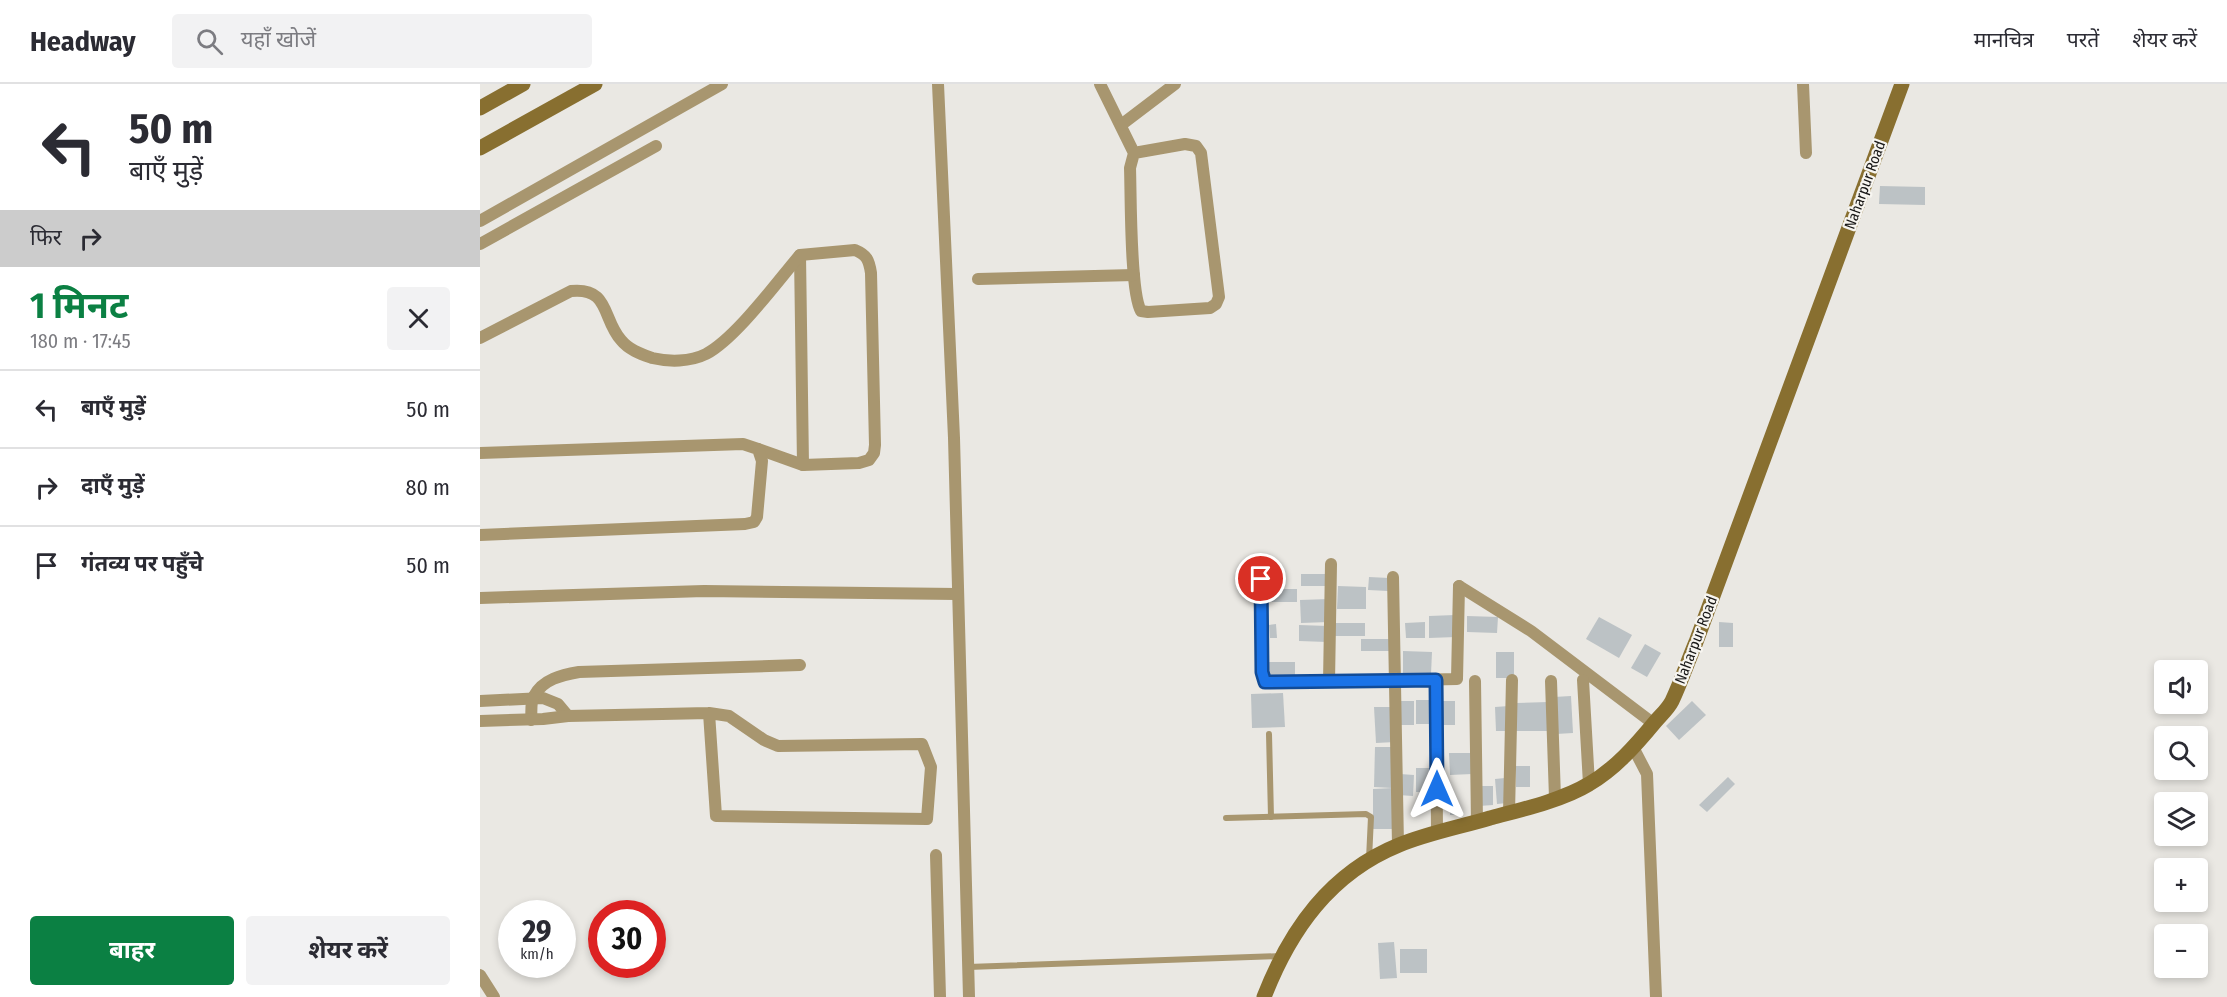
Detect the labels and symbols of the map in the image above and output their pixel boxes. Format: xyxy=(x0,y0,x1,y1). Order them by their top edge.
street label: Naharpur Road xyxy=(1841,138,1889,232)
pin xyxy=(1235,553,1286,604)
street label: Naharpur Road xyxy=(1671,594,1721,686)
position arrow xyxy=(1405,757,1469,821)
speed limit sign: 30 xyxy=(588,900,666,978)

